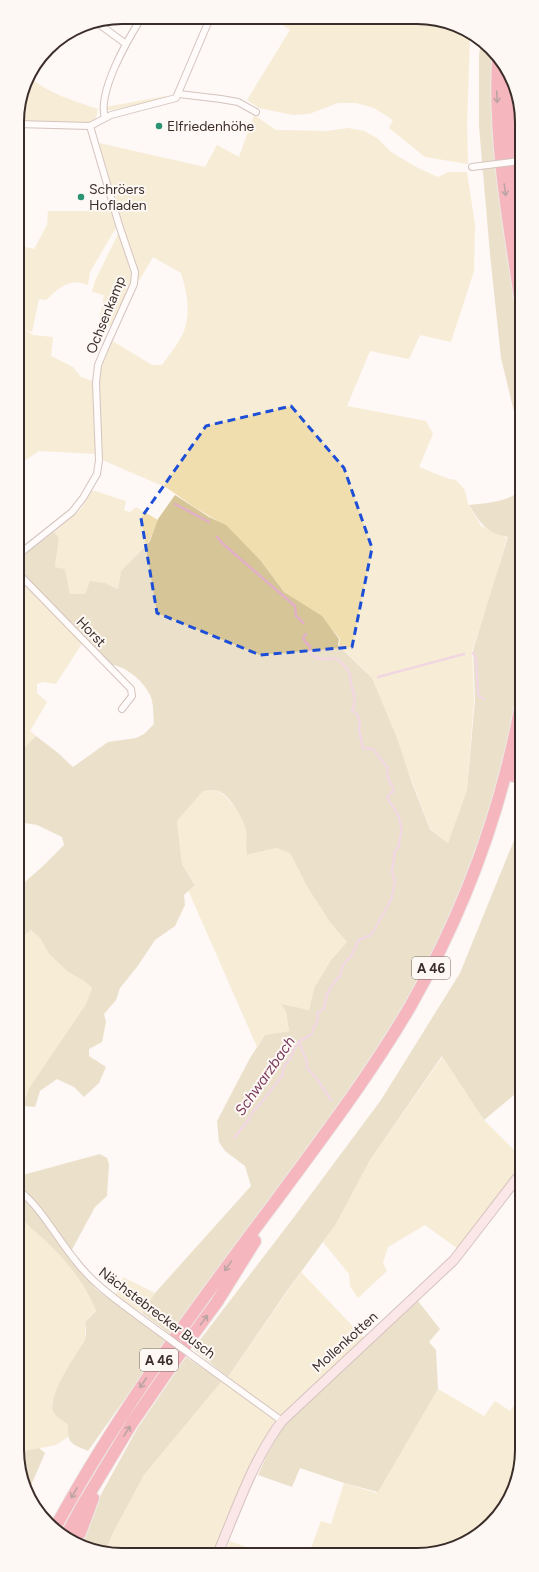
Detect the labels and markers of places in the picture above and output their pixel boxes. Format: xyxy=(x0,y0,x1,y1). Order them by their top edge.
place label: Elfriedenhöhe xyxy=(167,118,255,135)
marker: Elfriedenhöhe xyxy=(154,121,164,131)
place label: Schröers Hofladen xyxy=(89,181,147,214)
marker: Schröers Hofladen xyxy=(76,192,86,202)

